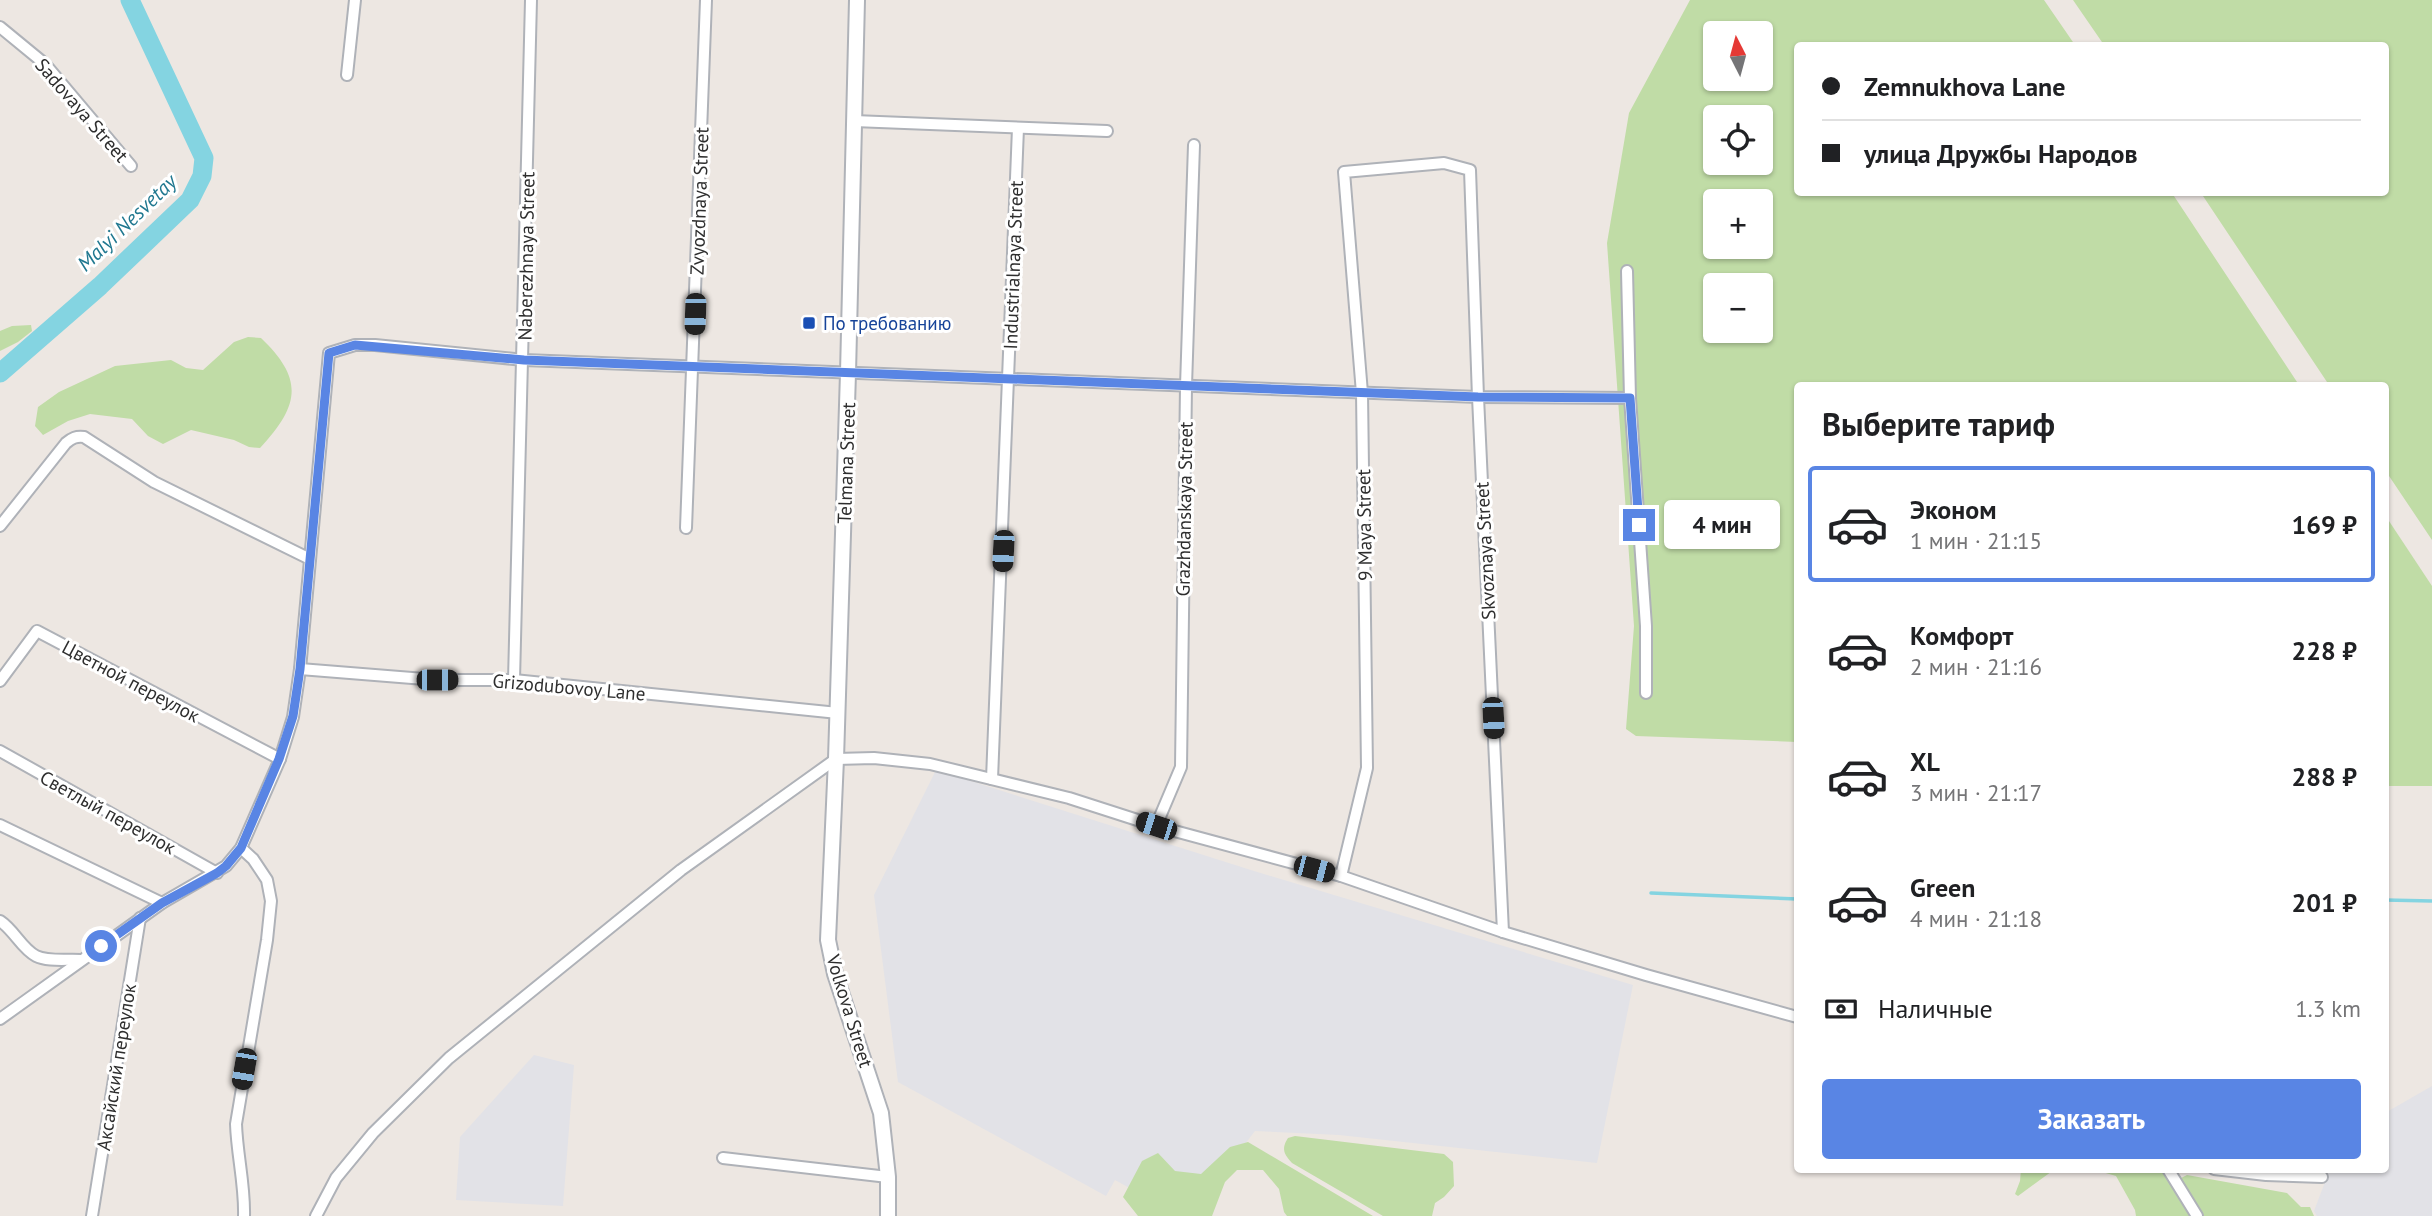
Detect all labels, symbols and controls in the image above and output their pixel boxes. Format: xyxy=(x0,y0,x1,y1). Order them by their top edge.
north arrow xyxy=(1703,21,1773,91)
map controls xyxy=(1703,21,1773,343)
street label: Sadovaya Street xyxy=(30,53,134,167)
text: Zemnukhova Lane xyxy=(1864,70,2065,103)
button: locate xyxy=(1703,105,1773,175)
street label: Zvyozdnaya Street xyxy=(684,126,714,275)
text: улица Дружбы Народов xyxy=(1864,137,2138,170)
water label: Malyi Nesvetay xyxy=(71,167,183,277)
street label: Naberezhnaya Street xyxy=(513,171,539,341)
street label: Industrialnaya Street xyxy=(998,180,1028,350)
button: + xyxy=(1703,189,1773,259)
button: − xyxy=(1703,273,1773,343)
car xyxy=(684,293,707,335)
place label: По требованию xyxy=(823,311,951,335)
marker: По требованию xyxy=(801,315,817,331)
street label: Telmana Street xyxy=(832,401,860,524)
text: Выберите тариф xyxy=(1822,403,2055,445)
street label: Grazhdanskaya Street xyxy=(1170,421,1198,597)
street label: 9 Maya Street xyxy=(1351,468,1377,581)
street label: Skvoznaya Street xyxy=(1469,481,1501,621)
icon: car xyxy=(1826,493,1889,556)
text: Эконом xyxy=(1910,493,1997,526)
callout: 4 мин xyxy=(1664,500,1779,550)
text: 169 ₽ xyxy=(2291,508,2357,541)
route end xyxy=(1623,509,1655,541)
text: 4 мин xyxy=(1692,510,1752,539)
text: 1 мин · 21:15 xyxy=(1910,526,2042,555)
car xyxy=(992,529,1015,573)
icon: car xyxy=(1826,619,1889,682)
text: Комфорт xyxy=(1910,619,2013,652)
text: 228 ₽ xyxy=(2291,634,2357,667)
street label: Цветной переулок xyxy=(58,635,204,727)
text: 2 мин · 21:16 xyxy=(1910,652,2042,681)
street label: Grizodubovoy Lane xyxy=(492,668,646,706)
car xyxy=(417,670,459,691)
car xyxy=(1482,696,1505,740)
icon: car xyxy=(1826,745,1889,808)
text: XL xyxy=(1910,745,1940,778)
text: 288 ₽ xyxy=(2291,760,2357,793)
street label: Светлый переулок xyxy=(36,765,180,859)
text: 3 мин · 21:17 xyxy=(1910,778,2042,807)
car xyxy=(1133,810,1180,842)
car xyxy=(1291,853,1338,885)
icon: car xyxy=(1826,871,1889,934)
text: Green xyxy=(1910,871,1975,904)
text: 201 ₽ xyxy=(2291,886,2357,919)
text: 4 мин · 21:18 xyxy=(1910,904,2042,933)
route start xyxy=(85,930,117,962)
street label: Volkova Street xyxy=(821,951,879,1071)
street label: Аксайский переулок xyxy=(91,982,141,1152)
icon: cash xyxy=(1822,990,1860,1028)
text: Наличные xyxy=(1878,992,1993,1025)
text: 1.3 km xyxy=(2295,994,2361,1023)
car xyxy=(231,1046,258,1092)
button: Заказать xyxy=(1822,1079,2361,1159)

